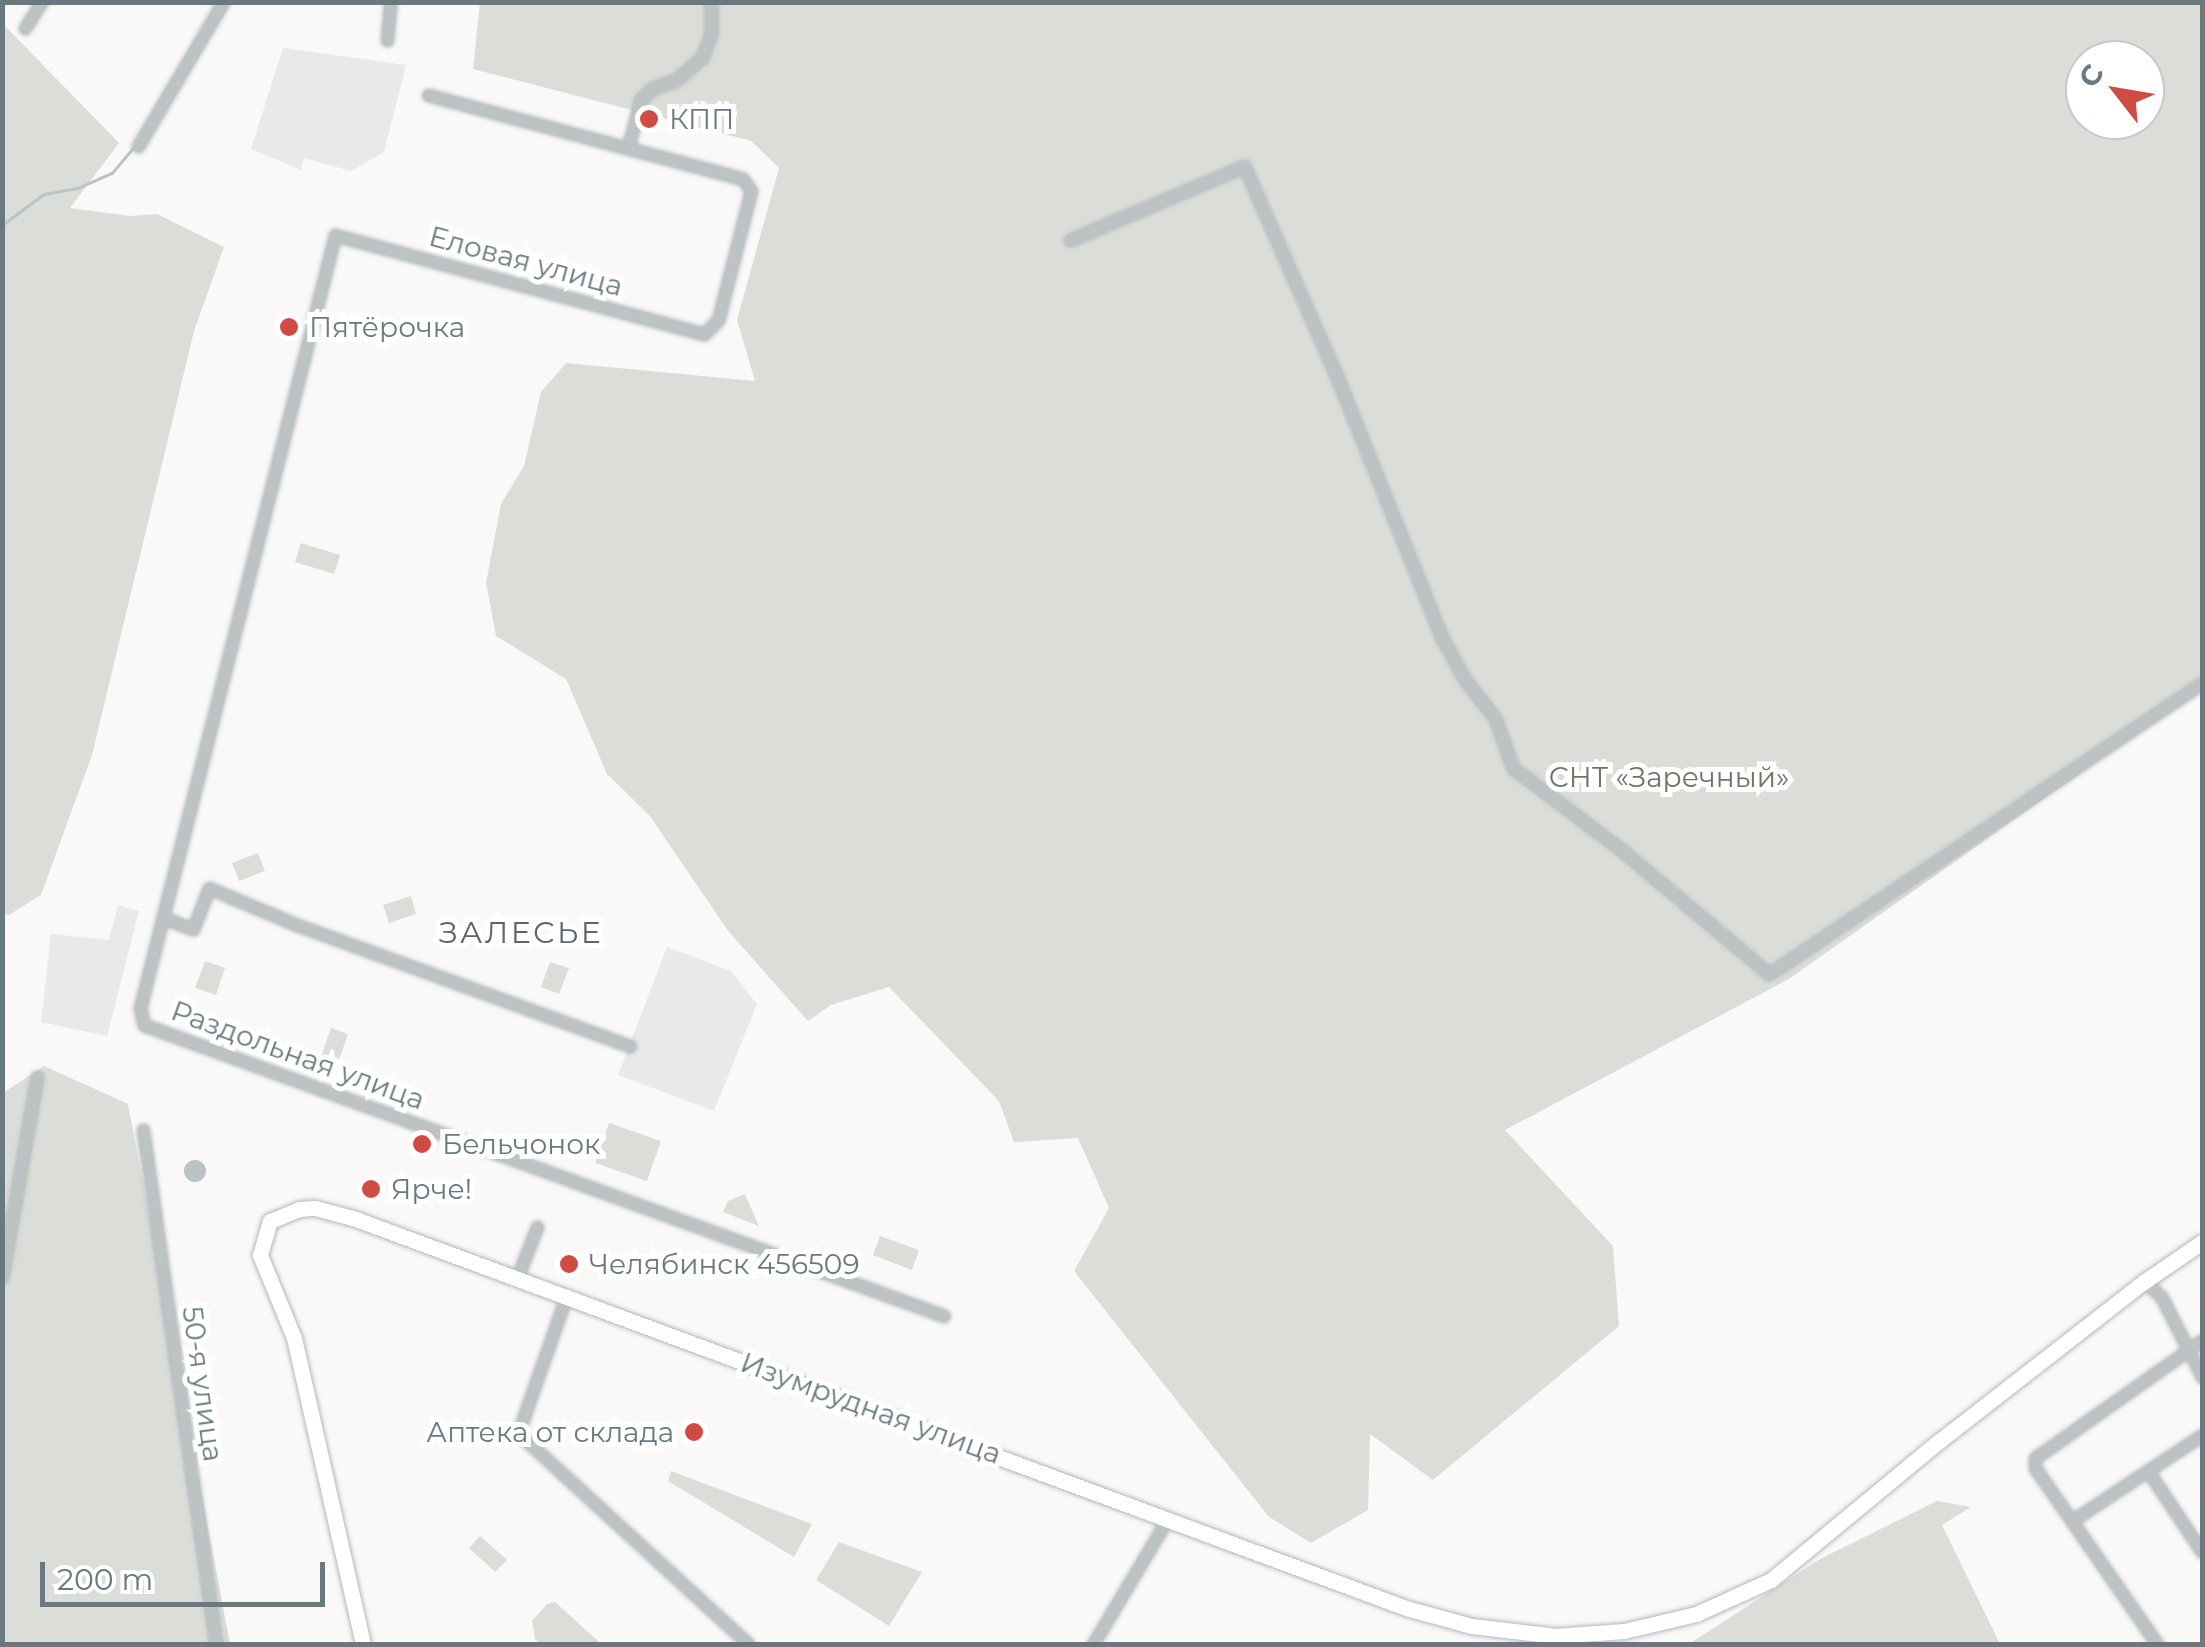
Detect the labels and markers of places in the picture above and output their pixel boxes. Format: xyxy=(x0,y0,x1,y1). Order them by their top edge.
place label: КПП xyxy=(669,102,734,136)
marker: КПП xyxy=(638,108,660,130)
place label: Пятёрочка xyxy=(309,310,465,344)
marker: Пятёрочка xyxy=(278,316,300,338)
place label: Бельчонок xyxy=(442,1127,600,1161)
marker: Бельчонок xyxy=(411,1133,433,1155)
place label: Ярче! xyxy=(391,1172,472,1206)
marker: Ярче! xyxy=(360,1178,382,1200)
place label: Челябинск 456509 xyxy=(589,1247,859,1281)
marker: Челябинск 456509 xyxy=(558,1253,580,1275)
place label: Аптека от склада xyxy=(426,1415,674,1449)
marker: Аптека от склада xyxy=(683,1421,705,1443)

